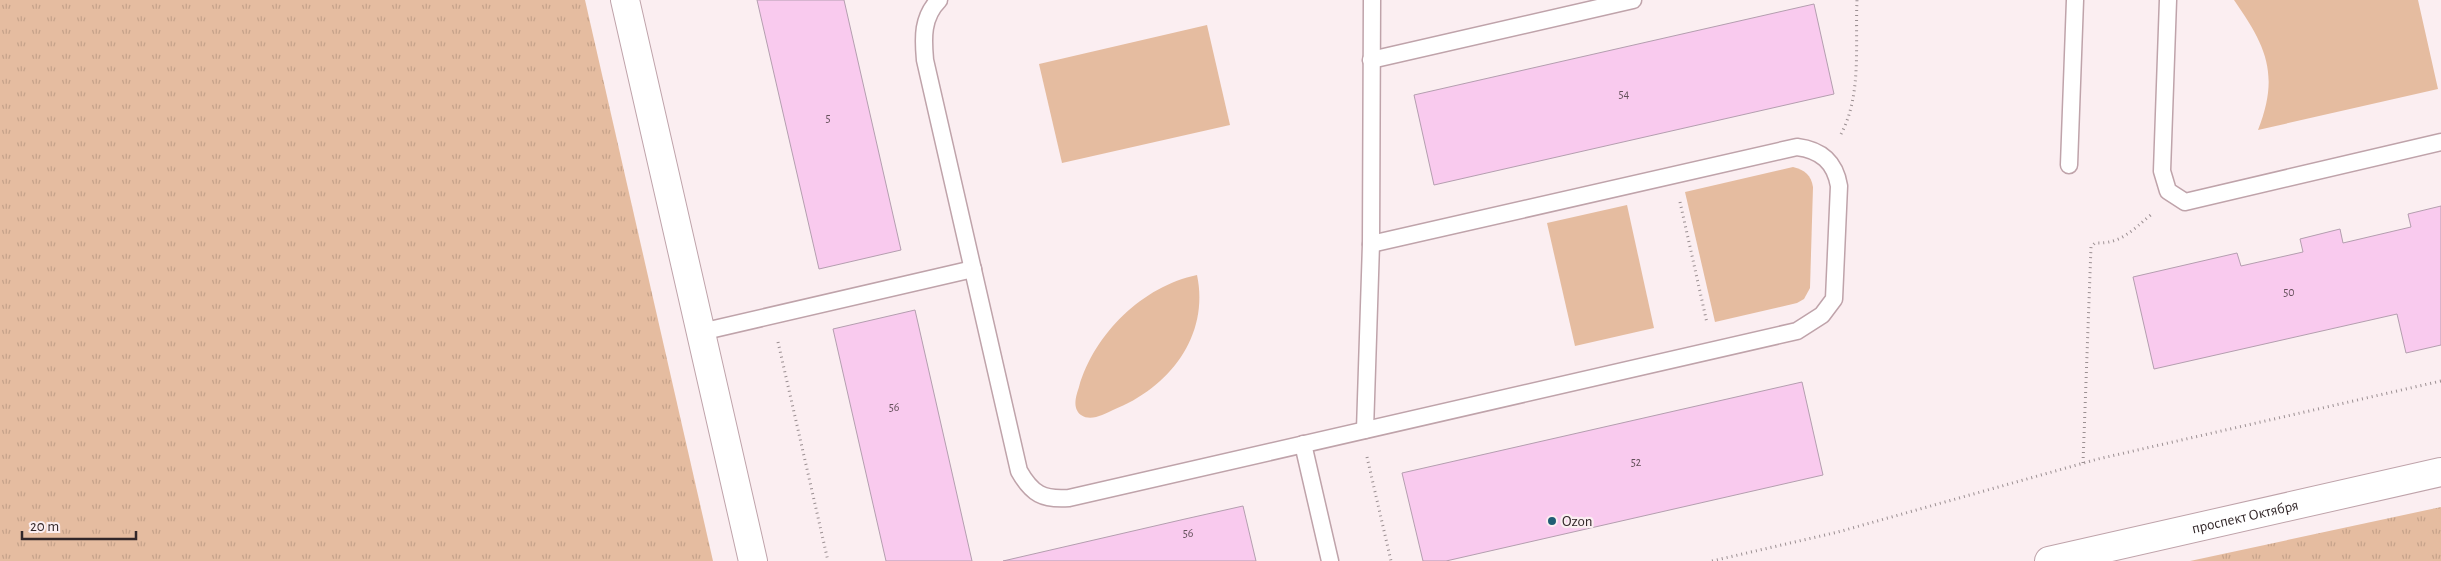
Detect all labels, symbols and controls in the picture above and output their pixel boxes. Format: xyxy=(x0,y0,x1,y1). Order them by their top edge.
house number: 54 xyxy=(1619,88,1630,100)
house number: 5 xyxy=(825,112,831,124)
house number: 50 xyxy=(2283,286,2295,298)
house number: 56 xyxy=(889,401,900,413)
house number: 52 xyxy=(1631,456,1642,468)
street label: проспект Октября xyxy=(2190,498,2300,536)
scale bar xyxy=(22,508,136,540)
place label: Ozon xyxy=(1562,514,1592,529)
marker: Ozon xyxy=(1546,515,1558,527)
text: 20 m xyxy=(30,519,59,534)
house number: 56 xyxy=(1183,527,1194,539)

